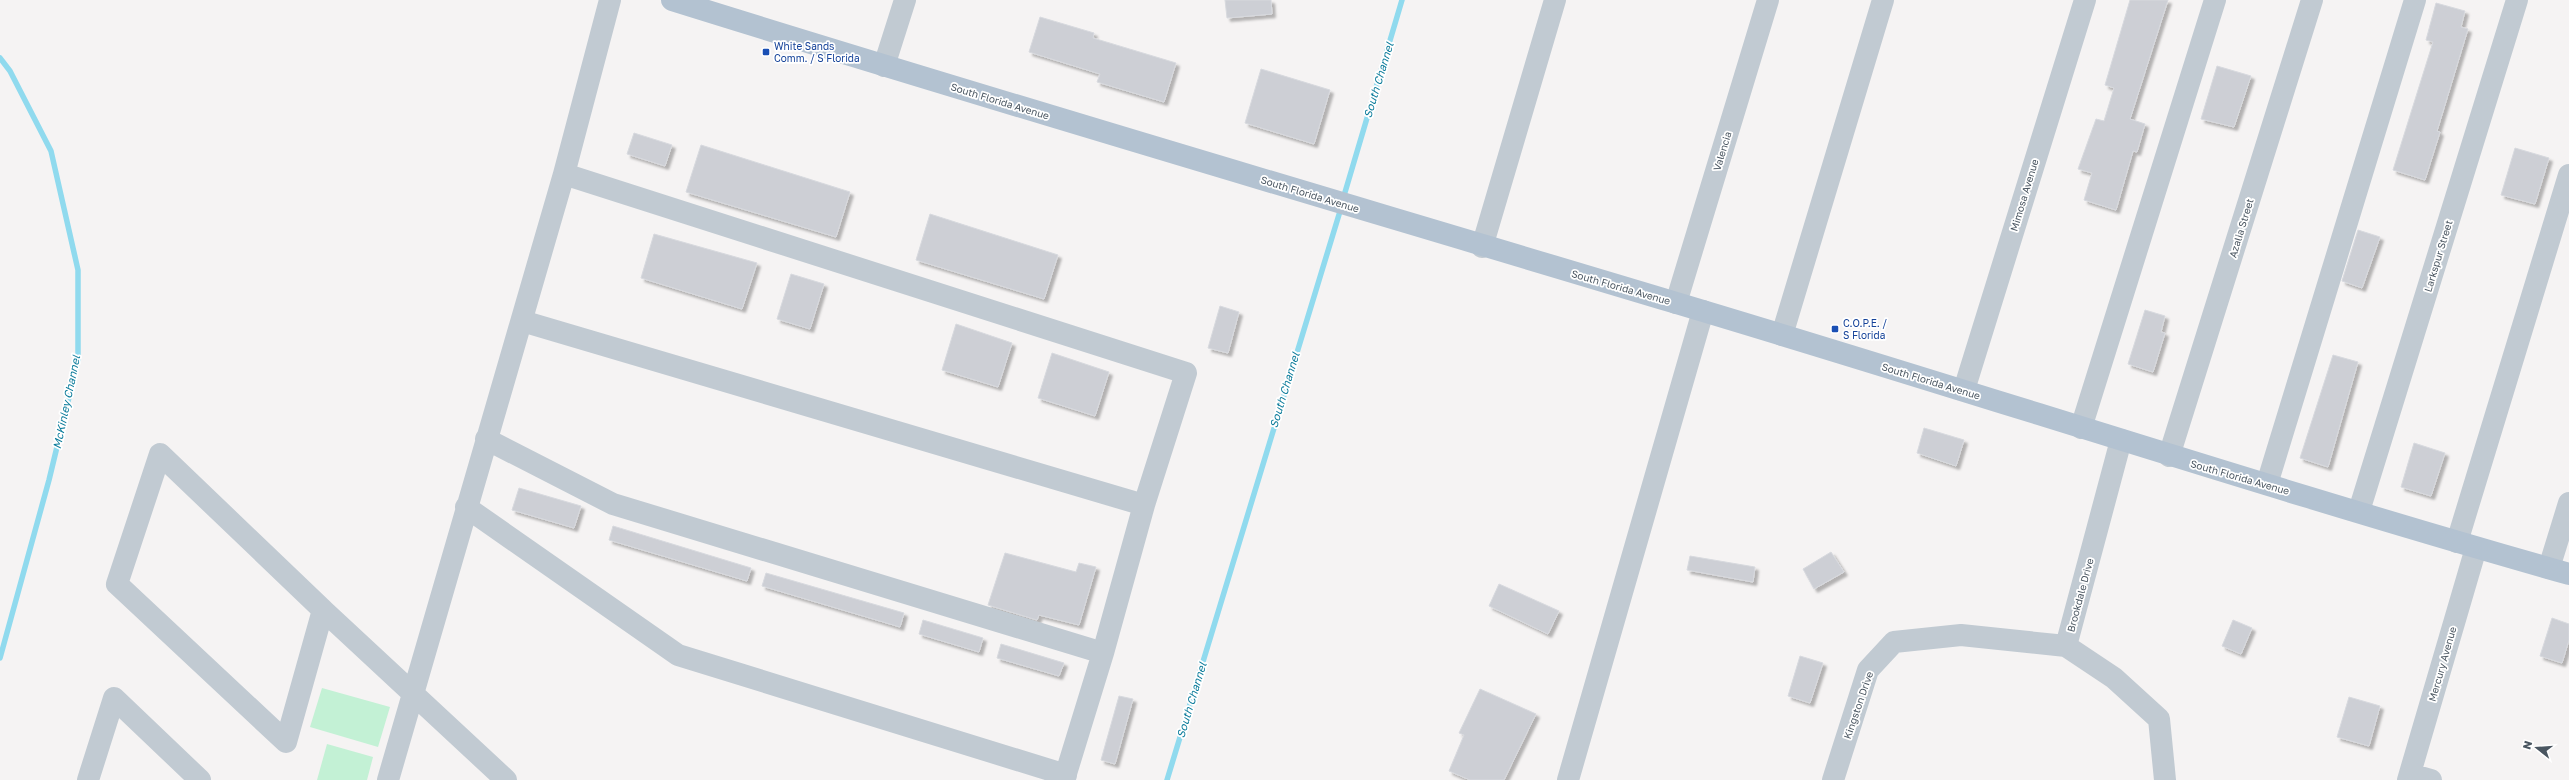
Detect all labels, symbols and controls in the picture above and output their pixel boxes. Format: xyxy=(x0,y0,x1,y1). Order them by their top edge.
place label: White Sands Comm. / S Florida xyxy=(774,40,860,64)
water label: South Channel xyxy=(1360,40,1396,119)
marker: White Sands Comm. / S Florida xyxy=(761,47,771,57)
street label: South Florida Avenue xyxy=(949,80,1051,122)
street label: Valencia xyxy=(1710,130,1734,172)
street label: Mimosa Avenue xyxy=(2007,157,2041,233)
street label: South Florida Avenue xyxy=(1259,173,1361,215)
street label: Azalia Street xyxy=(2226,197,2256,259)
street label: Larkspur Street xyxy=(2421,219,2455,293)
street label: South Florida Avenue xyxy=(1570,267,1672,307)
place label: C.O.P.E. / S Florida xyxy=(1843,317,1887,341)
marker: C.O.P.E. / S Florida xyxy=(1830,324,1840,334)
water label: South Channel xyxy=(1266,350,1302,429)
water label: McKinley Channel xyxy=(50,354,83,450)
street label: South Florida Avenue xyxy=(1880,360,1982,402)
street label: South Florida Avenue xyxy=(2189,457,2291,497)
street label: Brookdale Drive xyxy=(2064,557,2096,633)
street label: Mercury Avenue xyxy=(2426,625,2458,703)
water label: South Channel xyxy=(1173,660,1209,739)
street label: Kingston Drive xyxy=(1841,669,1875,740)
north arrow xyxy=(2517,728,2557,768)
text: N xyxy=(2520,739,2534,751)

